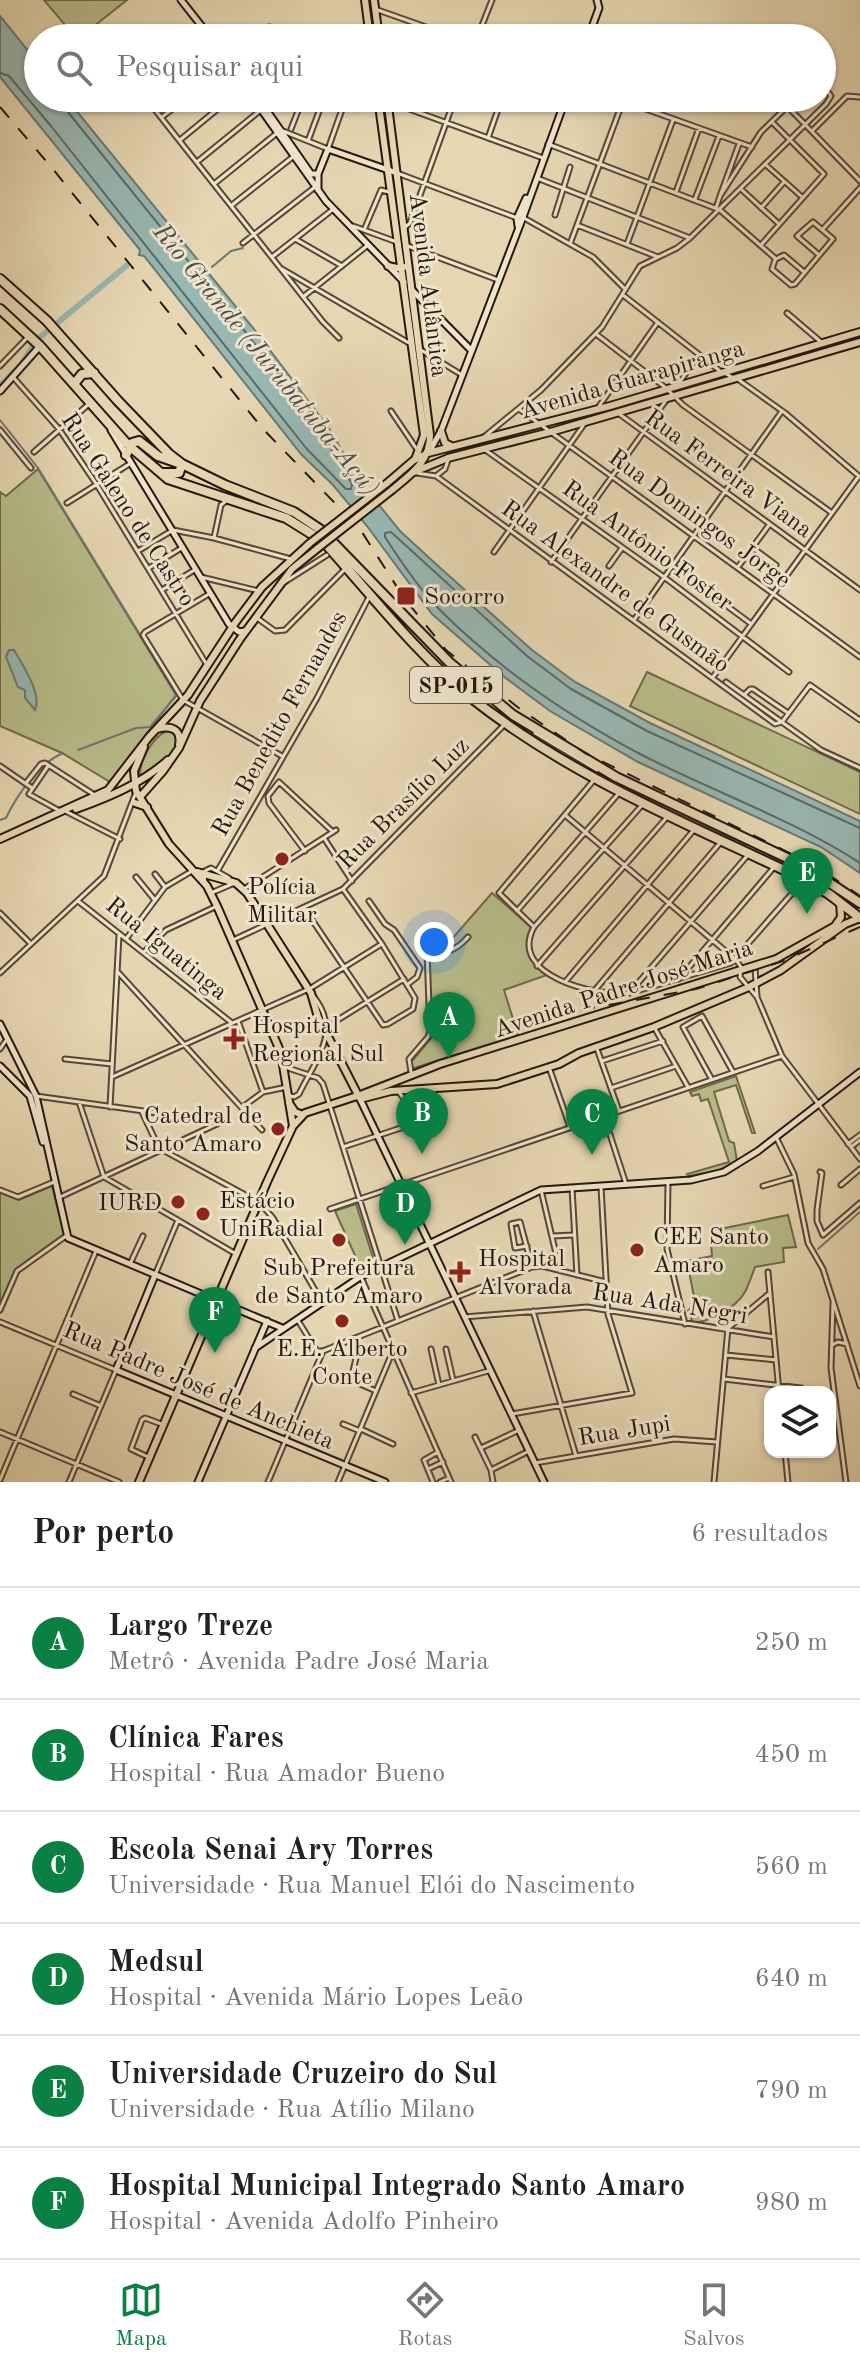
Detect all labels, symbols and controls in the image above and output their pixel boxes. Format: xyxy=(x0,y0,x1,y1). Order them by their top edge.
search box xyxy=(24,24,836,112)
icon: search xyxy=(52,46,96,90)
text: Pesquisar aqui xyxy=(116,53,303,83)
street label: Avenida Atlântica xyxy=(404,192,450,379)
water label: Rio Grande (Jurubatuba-Açú) xyxy=(147,218,383,501)
street label: Avenida Guarapiranga xyxy=(518,337,747,424)
street label: Rua Ferreira Viana xyxy=(640,406,816,543)
street label: Rua Galeno de Castro xyxy=(56,409,199,611)
street label: Rua Domingos Jorge xyxy=(603,446,794,594)
street label: Rua Antônio Foster xyxy=(557,477,737,616)
street label: Rua Alexandre de Gusmão xyxy=(496,497,733,678)
marker: Socorro xyxy=(395,585,417,607)
place label: Socorro xyxy=(424,586,505,610)
street label: Rua Benedito Fernandes xyxy=(209,607,353,841)
road number: SP-015 xyxy=(410,667,502,703)
street label: Rua Brasílio Luz xyxy=(334,734,475,875)
pin: E xyxy=(781,848,833,914)
marker: Polícia Militar xyxy=(273,850,291,868)
place label: Polícia Militar xyxy=(247,876,317,928)
street label: Rua Iguatinga xyxy=(101,894,231,1006)
your location xyxy=(414,922,454,962)
street label: Avenida Padre José Maria xyxy=(491,937,756,1043)
pin: A xyxy=(423,992,475,1058)
place label: Hospital Regional Sul xyxy=(252,1015,384,1067)
marker: Hospital Regional Sul xyxy=(223,1028,245,1050)
pin: B xyxy=(396,1088,448,1154)
pin: C xyxy=(566,1089,618,1155)
place label: Catedral de Santo Amaro xyxy=(124,1105,262,1157)
marker: Catedral de Santo Amaro xyxy=(269,1120,287,1138)
pin: D xyxy=(379,1179,431,1245)
place label: Estácio UniRadial xyxy=(219,1190,324,1242)
place label: IURD xyxy=(98,1192,162,1216)
marker: IURD xyxy=(169,1193,187,1211)
marker: Estácio UniRadial xyxy=(194,1205,212,1223)
place label: CEE Santo Amaro xyxy=(653,1226,769,1278)
marker: Sub Prefeitura de Santo Amaro xyxy=(330,1231,348,1249)
marker: CEE Santo Amaro xyxy=(628,1241,646,1259)
place label: Hospital Alvorada xyxy=(478,1248,573,1300)
place label: Sub Prefeitura de Santo Amaro xyxy=(255,1257,423,1309)
marker: Hospital Alvorada xyxy=(449,1261,471,1283)
street label: Rua Ada Negri xyxy=(590,1281,749,1329)
pin: F xyxy=(189,1287,241,1353)
marker: E.E. Alberto Conte xyxy=(333,1312,351,1330)
street label: Rua Padre José de Anchieta xyxy=(59,1319,337,1455)
place label: E.E. Alberto Conte xyxy=(276,1338,408,1390)
map controls xyxy=(764,1386,836,1458)
button: layers xyxy=(764,1386,836,1458)
street label: Rua Jupi xyxy=(576,1413,672,1451)
text: Por perto xyxy=(32,1517,174,1551)
text: 6 resultados xyxy=(691,1521,828,1547)
text: Largo Treze xyxy=(108,1612,273,1642)
text: A xyxy=(48,1630,68,1656)
text: 250 m xyxy=(755,1630,828,1656)
text: Metrô · Avenida Padre José Maria xyxy=(108,1649,489,1675)
text: Clínica Fares xyxy=(108,1724,284,1754)
text: B xyxy=(49,1742,67,1768)
text: 450 m xyxy=(755,1742,828,1768)
text: Hospital · Rua Amador Bueno xyxy=(108,1761,445,1787)
text: Escola Senai Ary Torres xyxy=(108,1836,433,1866)
text: C xyxy=(49,1854,67,1880)
text: 560 m xyxy=(755,1854,828,1880)
text: Universidade · Rua Manuel Elói do Nascimento xyxy=(108,1873,635,1899)
text: Medsul xyxy=(108,1948,204,1978)
text: D xyxy=(48,1966,68,1992)
text: 640 m xyxy=(755,1966,828,1992)
text: Hospital · Avenida Mário Lopes Leão xyxy=(108,1985,523,2011)
text: Universidade Cruzeiro do Sul xyxy=(108,2060,497,2090)
text: E xyxy=(49,2078,67,2104)
text: 790 m xyxy=(755,2078,828,2104)
text: Universidade · Rua Atílio Milano xyxy=(108,2097,475,2123)
text: Hospital Municipal Integrado Santo Amaro xyxy=(108,2172,685,2202)
text: F xyxy=(49,2190,67,2216)
text: 980 m xyxy=(755,2190,828,2216)
text: Hospital · Avenida Adolfo Pinheiro xyxy=(108,2209,499,2235)
tab: Mapa xyxy=(115,2278,167,2353)
tab: Rotas xyxy=(398,2278,452,2353)
tab: Salvos xyxy=(683,2278,745,2353)

